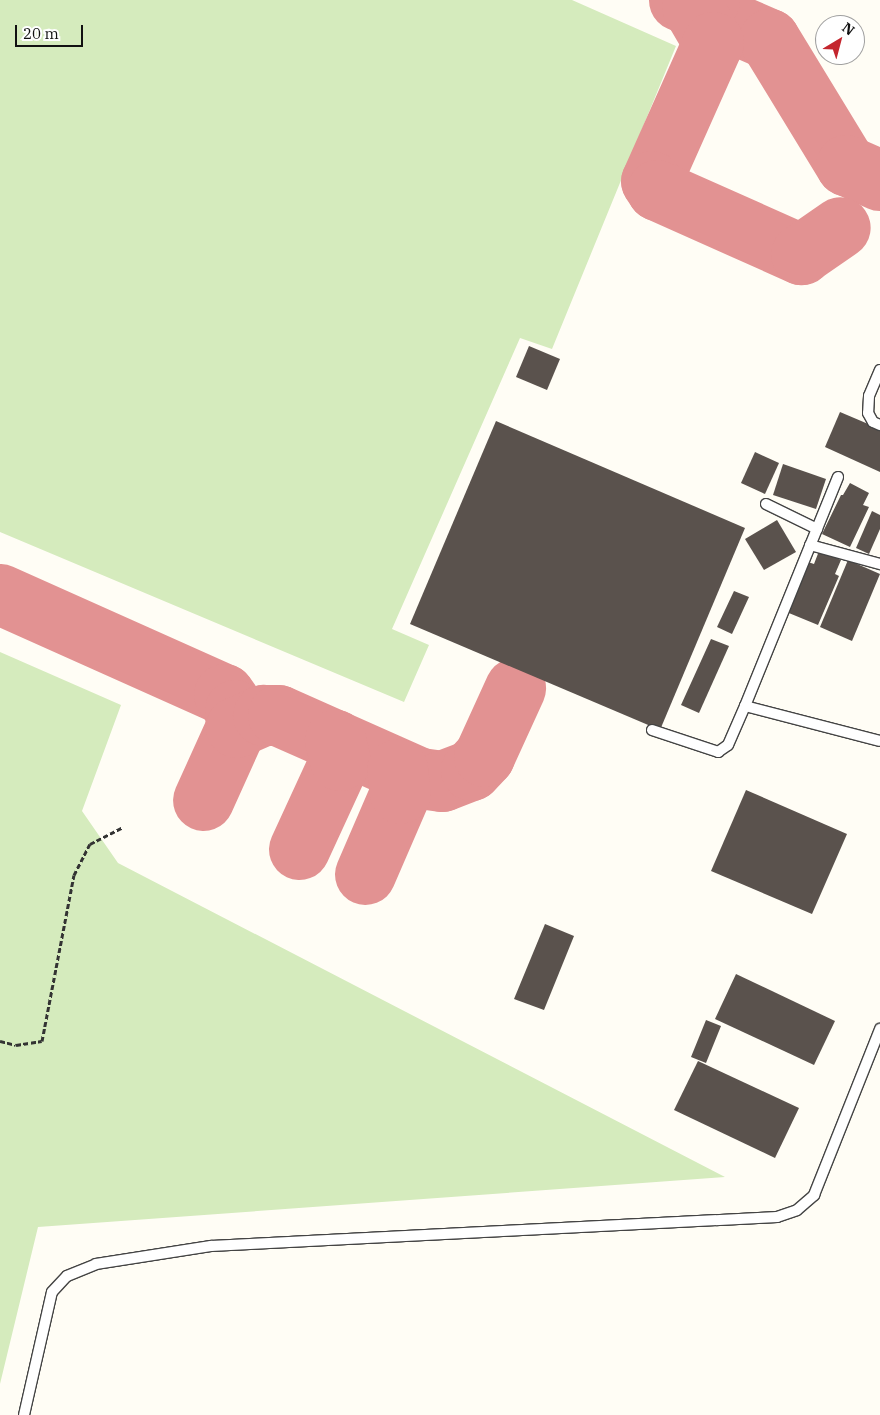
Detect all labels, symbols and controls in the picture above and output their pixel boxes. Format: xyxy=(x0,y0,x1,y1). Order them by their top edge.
scale bar xyxy=(18,15,85,47)
north arrow xyxy=(815,15,865,65)
text: N xyxy=(839,18,858,39)
text: 20 m xyxy=(23,24,59,43)

